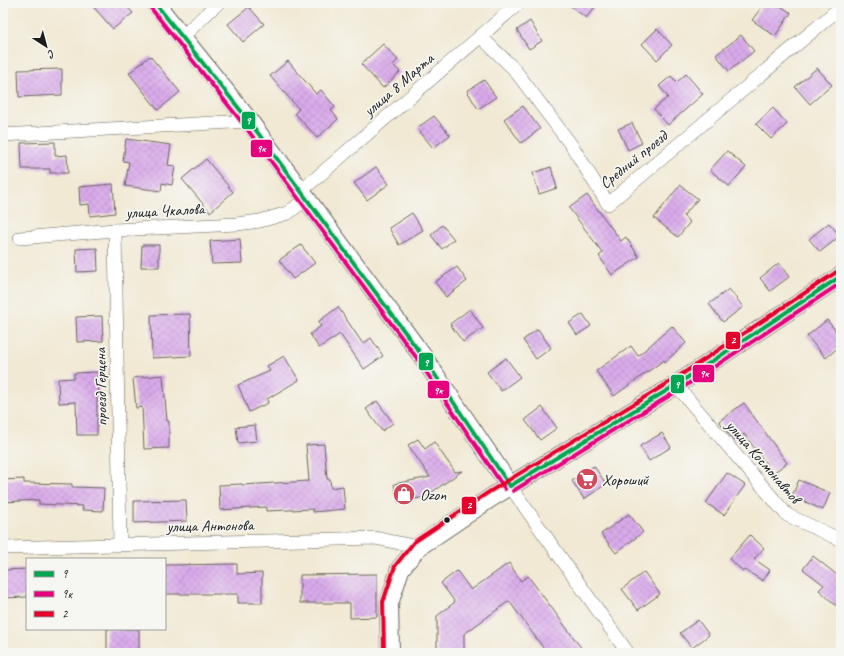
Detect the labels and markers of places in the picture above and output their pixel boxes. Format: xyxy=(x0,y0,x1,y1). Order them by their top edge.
supermarket icon: Хороший xyxy=(574,466,600,492)
place label: Хороший xyxy=(602,470,650,490)
shop icon: Ozon xyxy=(391,481,417,507)
place label: Ozon xyxy=(420,485,447,505)
unlabelled marker xyxy=(442,515,452,525)

